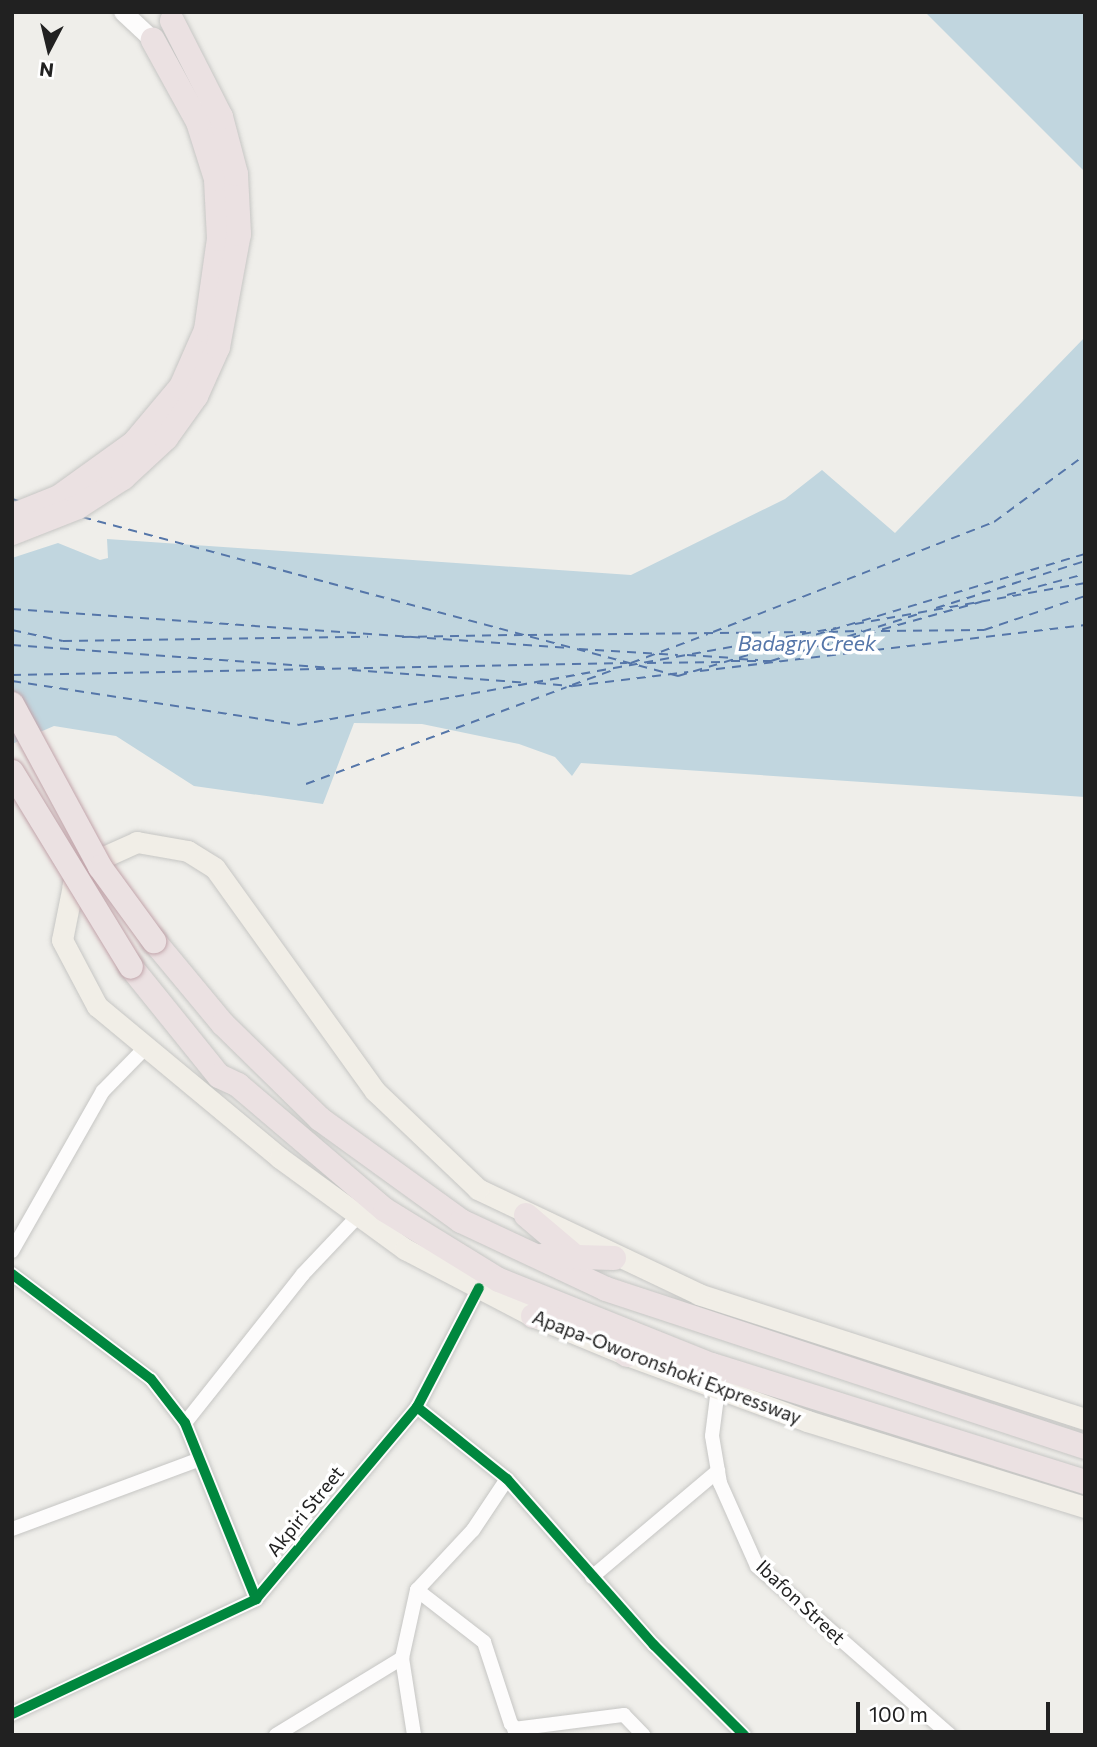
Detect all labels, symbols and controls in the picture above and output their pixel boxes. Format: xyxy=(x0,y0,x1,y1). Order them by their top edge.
north arrow xyxy=(14,14,84,84)
text: N xyxy=(38,58,55,83)
water label: Badagry Creek xyxy=(738,630,876,656)
street label: Apapa-Oworonshoki Expressway xyxy=(529,1305,805,1429)
street label: Akpiri Street xyxy=(262,1461,348,1561)
street label: Ibafon Street xyxy=(752,1555,850,1649)
scale bar xyxy=(859,1688,1053,1732)
text: 100 m xyxy=(869,1701,928,1726)

